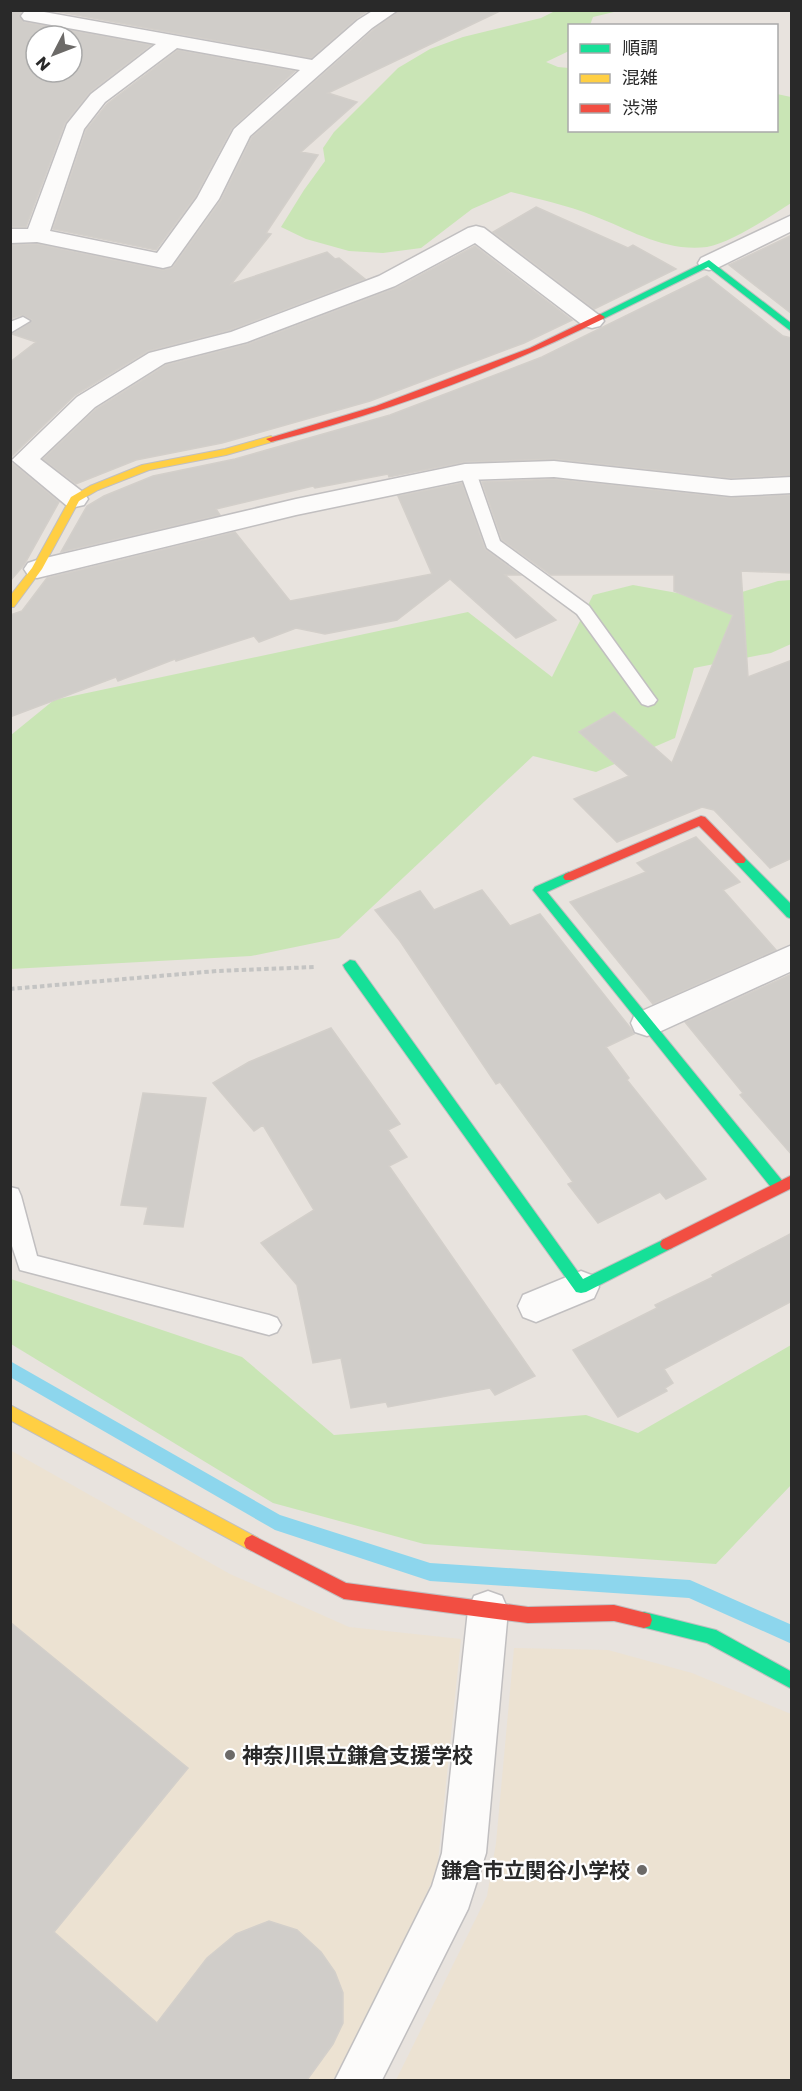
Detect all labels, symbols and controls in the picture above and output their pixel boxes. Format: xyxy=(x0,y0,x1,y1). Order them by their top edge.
north arrow xyxy=(24,24,84,84)
legend xyxy=(568,24,778,132)
text: 順調 xyxy=(622,35,658,60)
text: N xyxy=(31,52,56,76)
text: 混雑 xyxy=(622,65,658,90)
text: 渋滞 xyxy=(622,95,658,120)
place label: 神奈川県立鎌倉支援学校 xyxy=(242,1741,473,1770)
marker: 神奈川県立鎌倉支援学校 xyxy=(223,1748,237,1762)
place label: 鎌倉市立関谷小学校 xyxy=(441,1856,630,1885)
marker: 鎌倉市立関谷小学校 xyxy=(635,1863,649,1877)

